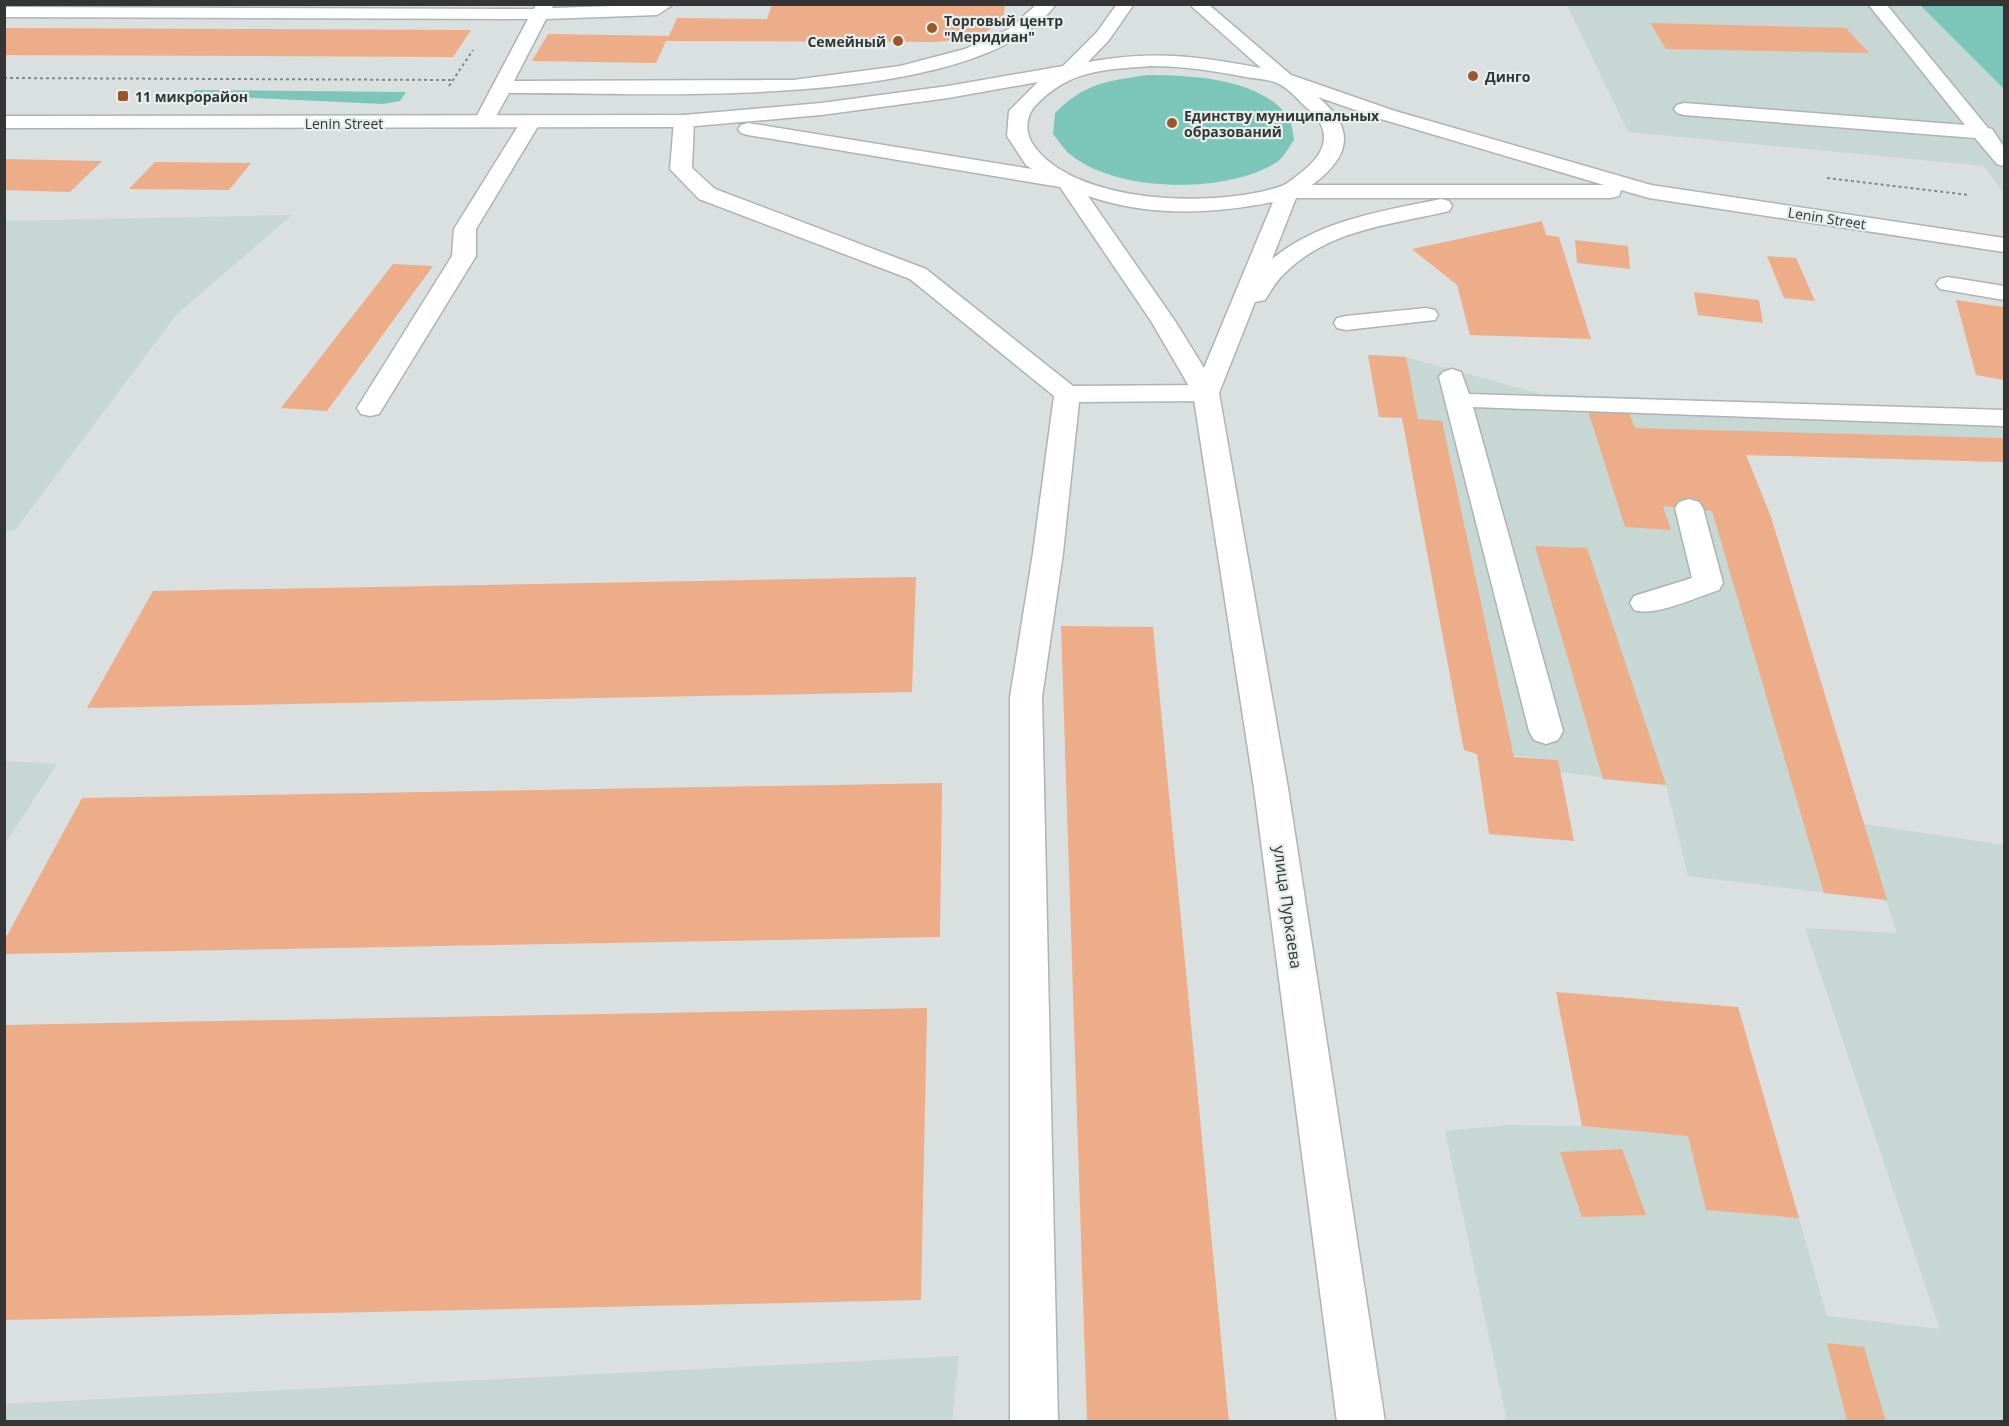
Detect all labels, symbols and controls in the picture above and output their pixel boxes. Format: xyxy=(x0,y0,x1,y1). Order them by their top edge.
place label: Торговый центр "Меридиан" xyxy=(944,11,1063,46)
marker: Торговый центр "Меридиан" xyxy=(925,21,939,35)
place label: Семейный xyxy=(807,32,886,51)
marker: Семейный xyxy=(891,34,905,48)
place label: Динго xyxy=(1485,67,1531,86)
marker: Динго xyxy=(1466,69,1480,83)
place label: 11 микрорайон xyxy=(135,87,248,106)
marker: 11 микрорайон xyxy=(116,89,130,103)
place label: Единству муниципальных образований xyxy=(1184,106,1380,141)
street label: Lenin Street xyxy=(305,114,383,133)
marker: Единству муниципальных образований xyxy=(1165,116,1179,130)
street label: Lenin Street xyxy=(1787,202,1867,234)
street label: улица Пуркаева xyxy=(1268,844,1308,970)

